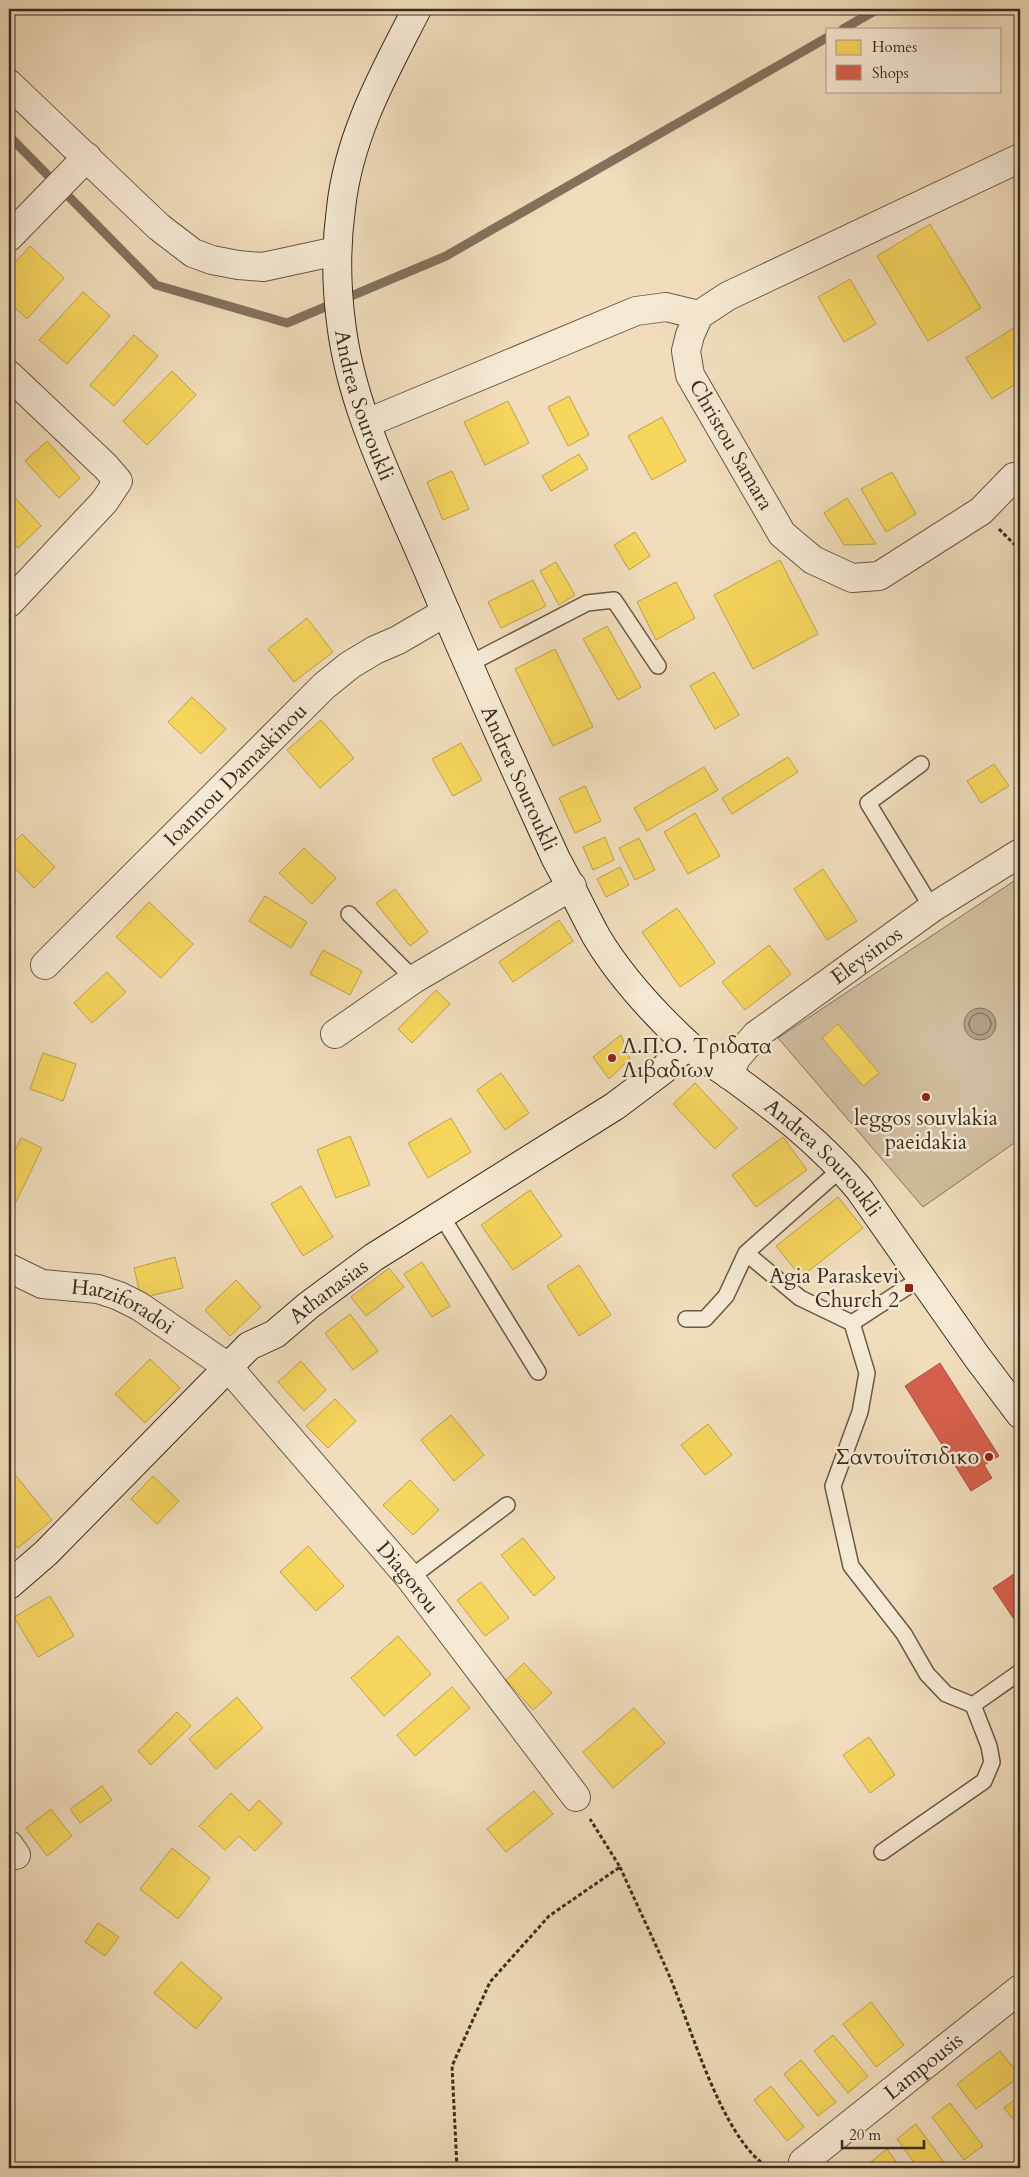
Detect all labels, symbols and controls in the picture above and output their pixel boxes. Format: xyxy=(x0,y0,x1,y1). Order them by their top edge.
legend xyxy=(826,28,1002,92)
text: Homes xyxy=(872,37,917,57)
text: Shops xyxy=(872,63,909,83)
street label: Andrea Souroukli xyxy=(328,328,401,485)
street label: Christou Samara xyxy=(682,374,780,516)
street label: Ioannou Damaskinou xyxy=(157,697,313,853)
street label: Andrea Souroukli xyxy=(474,701,565,856)
street label: Eleysinos xyxy=(825,920,908,991)
place label: Λ.Π.Ο. Τριδατα Λιβαδιων xyxy=(622,1032,772,1085)
marker: Λ.Π.Ο. Τριδατα Λιβαδιων xyxy=(606,1052,618,1064)
marker: leggos souvlakia paeidakia xyxy=(920,1091,932,1103)
street label: Andrea Souroukli xyxy=(758,1092,888,1222)
place label: leggos souvlakia paeidakia xyxy=(854,1104,998,1157)
street label: Athanasias xyxy=(283,1252,374,1331)
place label: Agia Paraskevi Church 2 xyxy=(769,1262,899,1315)
street label: Hatziforadoi xyxy=(70,1272,181,1341)
marker: Agia Paraskevi Church 2 xyxy=(903,1282,915,1294)
place label: Σαντουϊτσιδικο xyxy=(836,1443,979,1472)
marker: Σαντουϊτσιδικο xyxy=(983,1451,995,1463)
street label: Diagorou xyxy=(370,1535,446,1619)
street label: Lampousis xyxy=(878,2025,969,2107)
scale bar xyxy=(842,2117,924,2149)
text: 20 m xyxy=(849,2125,881,2145)

